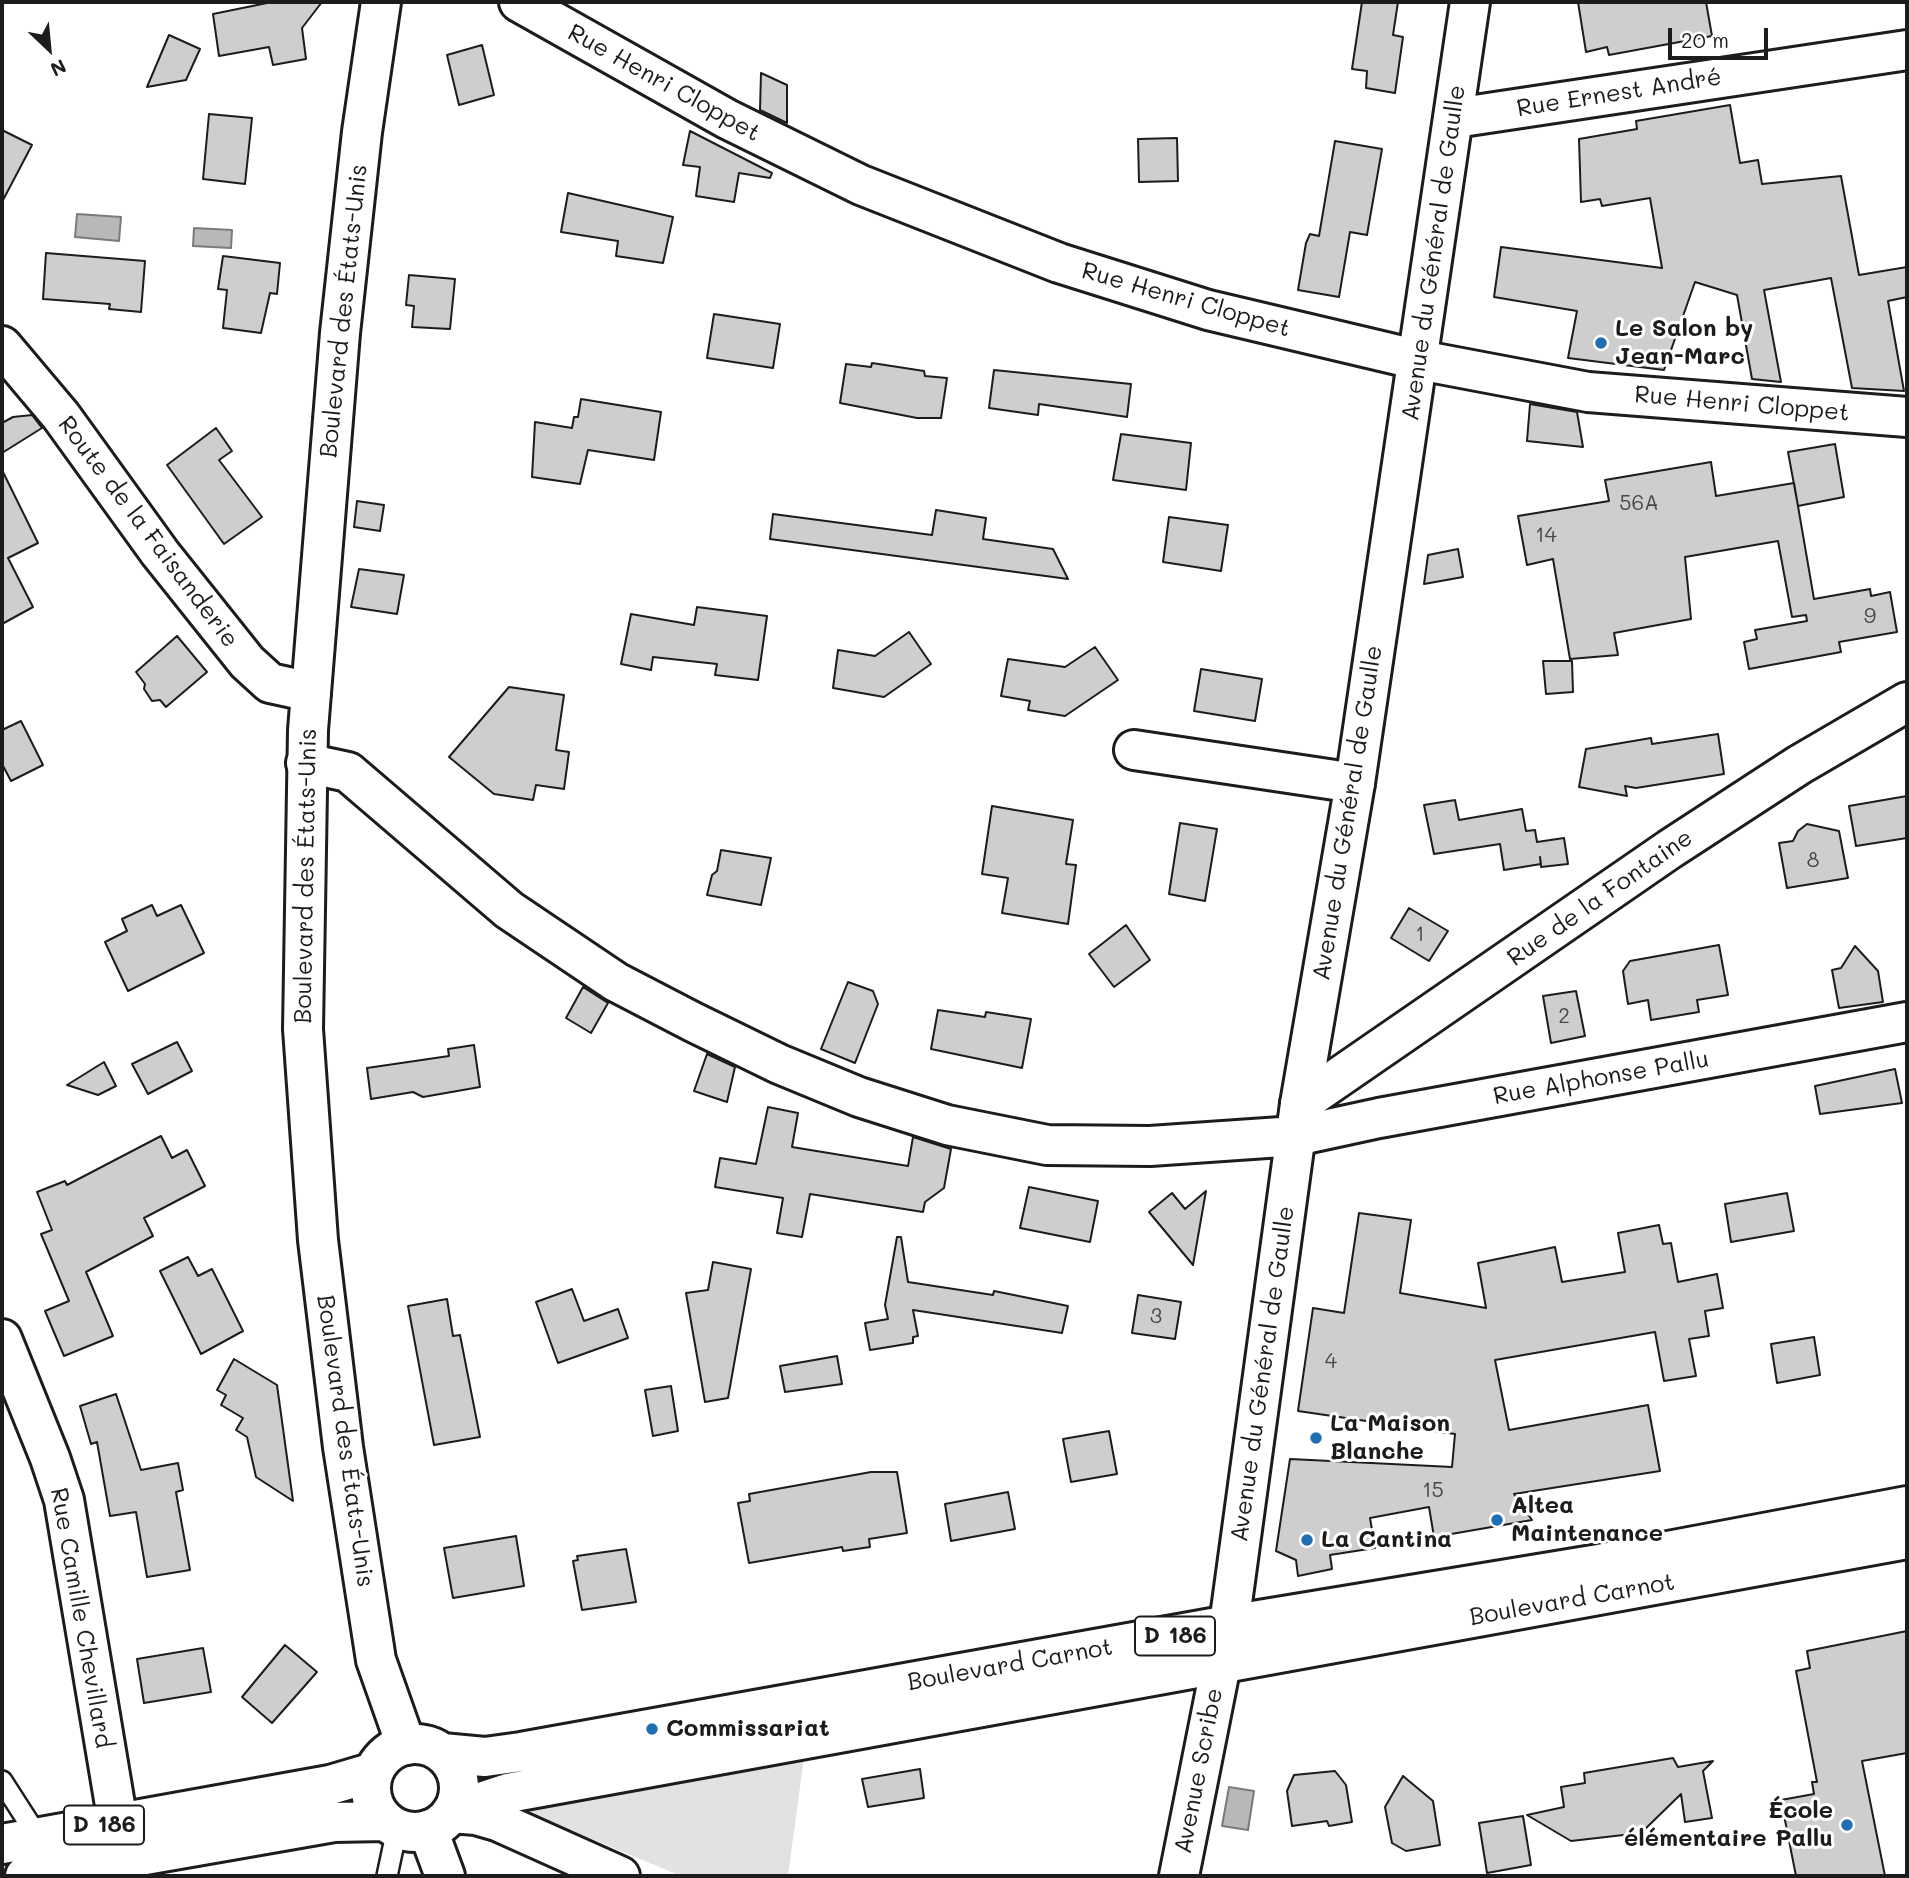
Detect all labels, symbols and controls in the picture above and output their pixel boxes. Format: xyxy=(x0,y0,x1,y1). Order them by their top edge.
north arrow xyxy=(14,14,84,84)
scale bar xyxy=(1671,14,1771,58)
street label: Rue Henri Cloppet xyxy=(563,18,765,148)
text: 20 m xyxy=(1681,26,1729,53)
text: N xyxy=(46,54,70,83)
street label: Rue Ernest André xyxy=(1515,63,1723,123)
street label: Avenue du Général de Gaulle xyxy=(1396,83,1472,423)
street label: Boulevard des États-Unis xyxy=(314,163,374,459)
street label: Rue Henri Cloppet xyxy=(1078,256,1294,344)
place label: Le Salon by Jean-Marc xyxy=(1615,315,1753,371)
marker: Le Salon by Jean-Marc xyxy=(1593,335,1609,351)
street label: Rue Henri Cloppet xyxy=(1633,380,1851,428)
street label: Route de la Faisanderie xyxy=(52,411,244,653)
house number: 56A xyxy=(1619,491,1659,517)
house number: 14 xyxy=(1535,523,1557,549)
house number: 9 xyxy=(1864,604,1876,630)
street label: Avenue du Général de Gaulle xyxy=(1307,643,1389,983)
street label: Boulevard des États-Unis xyxy=(289,728,323,1024)
street label: Rue de la Fontaine xyxy=(1502,823,1698,973)
house number: 8 xyxy=(1807,848,1819,874)
house number: 1 xyxy=(1415,922,1425,948)
house number: 2 xyxy=(1558,1004,1570,1030)
street label: Rue Alphonse Pallu xyxy=(1491,1045,1711,1111)
street label: Avenue du Général de Gaulle xyxy=(1225,1204,1301,1544)
street label: Boulevard des États-Unis xyxy=(310,1293,380,1589)
house number: 3 xyxy=(1150,1304,1162,1330)
house number: 4 xyxy=(1325,1349,1337,1375)
place label: La Maison Blanche xyxy=(1330,1410,1450,1466)
marker: La Maison Blanche xyxy=(1308,1430,1324,1446)
house number: 15 xyxy=(1422,1478,1444,1504)
street label: Rue Camille Chevillard xyxy=(44,1485,118,1751)
place label: Altea Maintenance xyxy=(1511,1492,1663,1548)
marker: Altea Maintenance xyxy=(1489,1512,1505,1528)
place label: La Cantina xyxy=(1321,1526,1452,1554)
marker: La Cantina xyxy=(1299,1532,1315,1548)
street label: Boulevard Carnot xyxy=(1467,1568,1677,1632)
road number: D 186 xyxy=(1135,1616,1215,1656)
street label: Boulevard Carnot xyxy=(905,1633,1115,1697)
street label: Avenue Scribe xyxy=(1169,1686,1229,1856)
place label: Commissariat xyxy=(666,1715,830,1743)
marker: Commissariat xyxy=(644,1721,660,1737)
place label: École élémentaire Pallu xyxy=(1624,1797,1833,1853)
road number: D 186 xyxy=(64,1806,144,1844)
marker: École élémentaire Pallu xyxy=(1839,1817,1855,1833)

